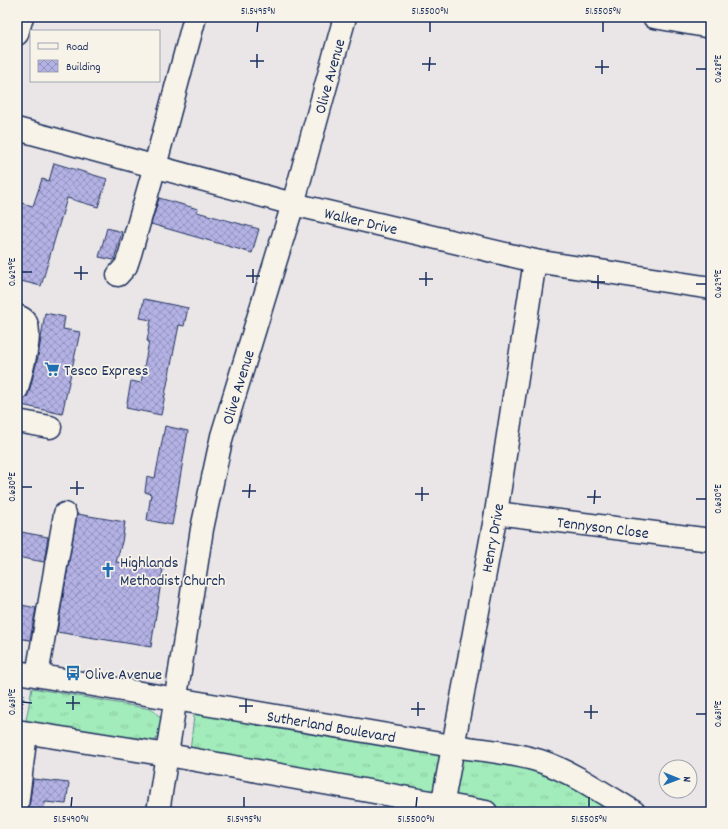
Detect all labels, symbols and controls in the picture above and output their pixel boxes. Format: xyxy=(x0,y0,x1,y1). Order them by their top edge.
text: 51.5495°N xyxy=(241,5,275,19)
text: 51.5500°N xyxy=(412,5,448,19)
text: 51.5505°N xyxy=(585,5,621,19)
legend xyxy=(30,30,160,82)
street label: Olive Avenue xyxy=(310,36,352,117)
text: Road xyxy=(66,39,88,56)
text: 0.628°E xyxy=(712,54,726,83)
text: Building xyxy=(66,59,101,76)
street label: Walker Drive xyxy=(322,203,400,242)
text: 0.629°E xyxy=(6,257,20,286)
text: 0.629°E xyxy=(712,269,726,298)
street label: Olive Avenue xyxy=(217,347,262,428)
supermarket icon: Tesco Express xyxy=(43,360,61,378)
place label: Tesco Express xyxy=(64,360,149,383)
text: 0.630°E xyxy=(6,472,20,502)
text: 0.630°E xyxy=(712,484,726,514)
street label: Henry Drive xyxy=(476,502,511,574)
street label: Tennyson Close xyxy=(556,512,650,546)
place label: Highlands Methodist Church xyxy=(120,552,225,593)
church icon: Highlands Methodist Church xyxy=(99,561,117,579)
bus stop icon: Olive Avenue xyxy=(64,664,82,682)
place label: Olive Avenue xyxy=(85,664,162,687)
text: 0.631°E xyxy=(6,688,20,715)
text: 0.631°E xyxy=(712,700,726,727)
street label: Sutherland Boulevard xyxy=(265,706,397,750)
north arrow xyxy=(658,759,698,799)
text: N xyxy=(678,776,694,783)
text: 51.5490°N xyxy=(53,813,89,827)
text: 51.5495°N xyxy=(227,813,261,827)
text: 51.5500°N xyxy=(398,813,434,827)
text: 51.5505°N xyxy=(571,813,607,827)

